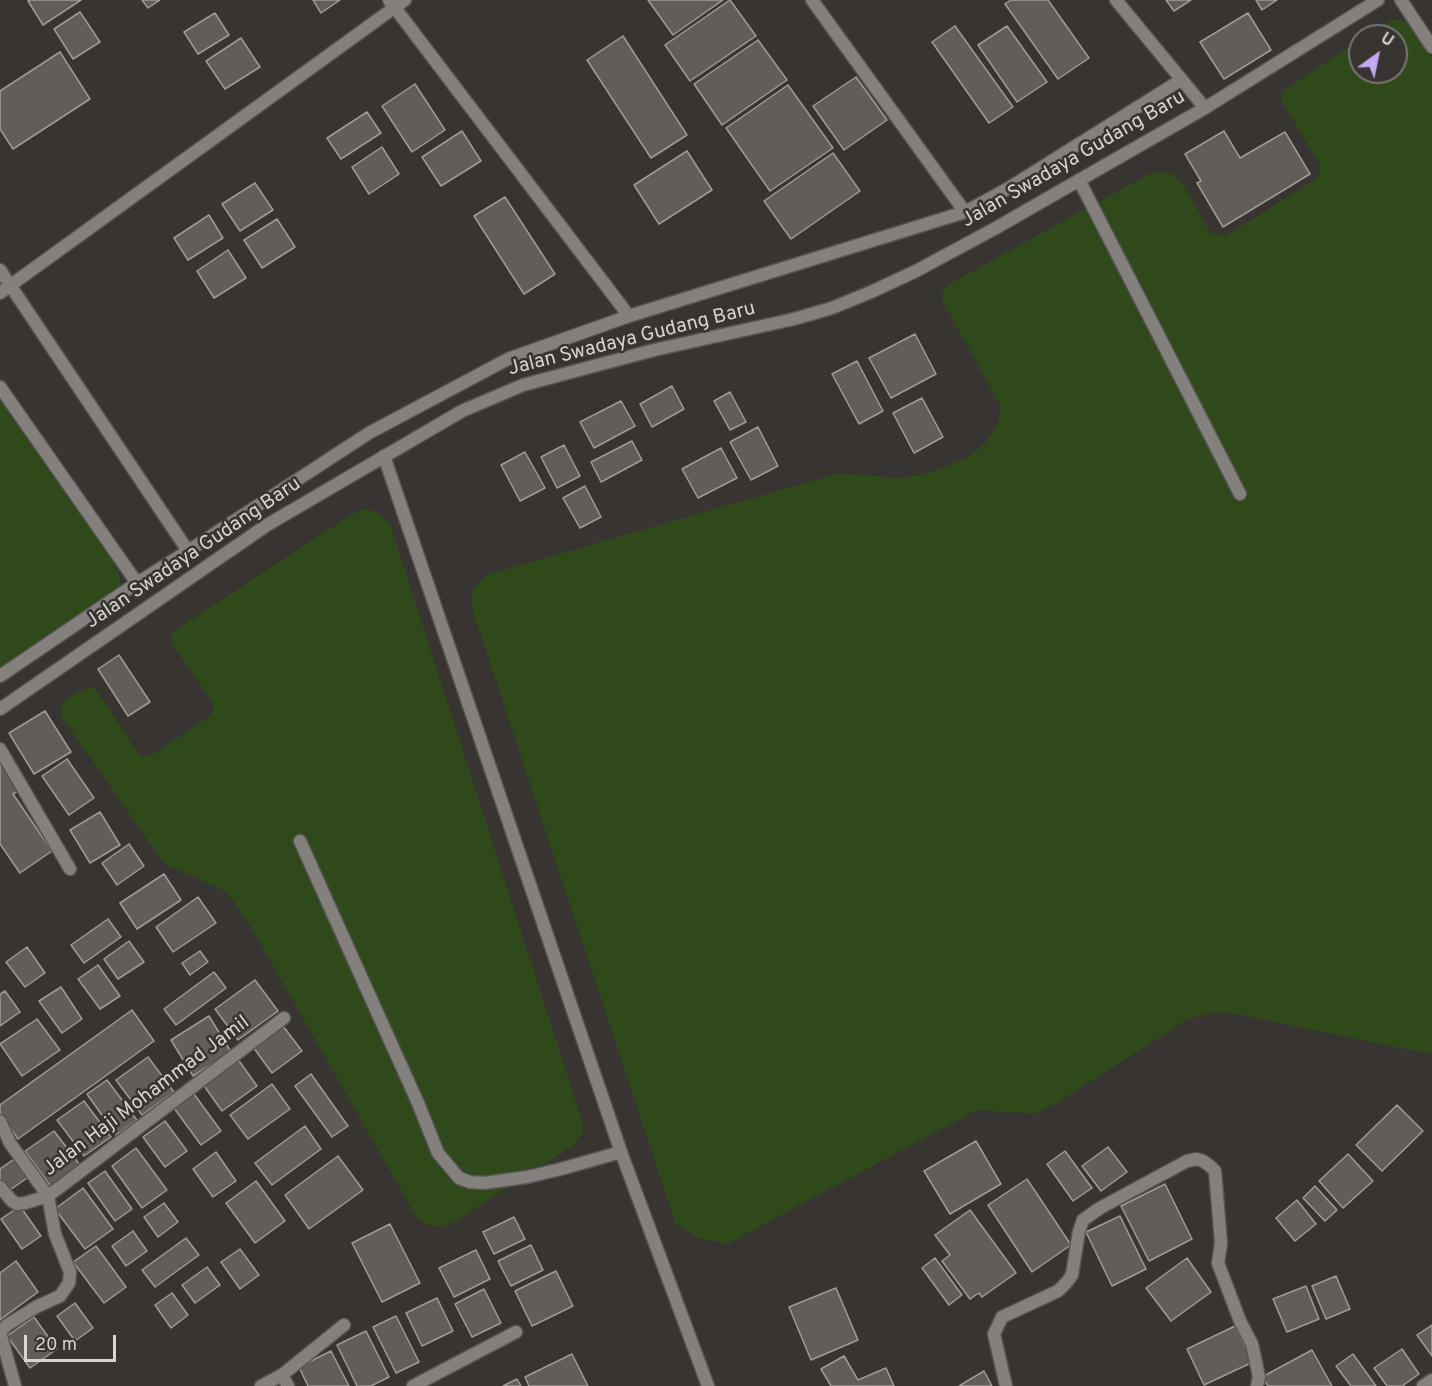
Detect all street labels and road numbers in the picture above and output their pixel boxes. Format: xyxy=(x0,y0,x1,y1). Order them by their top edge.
street label: Jalan Swadaya Gudang Baru xyxy=(958,86,1190,234)
street label: Jalan Swadaya Gudang Baru xyxy=(506,298,758,382)
street label: Jalan Swadaya Gudang Baru xyxy=(82,473,306,635)
street label: Jalan Haji Mohammad Jamil xyxy=(39,1012,255,1182)

